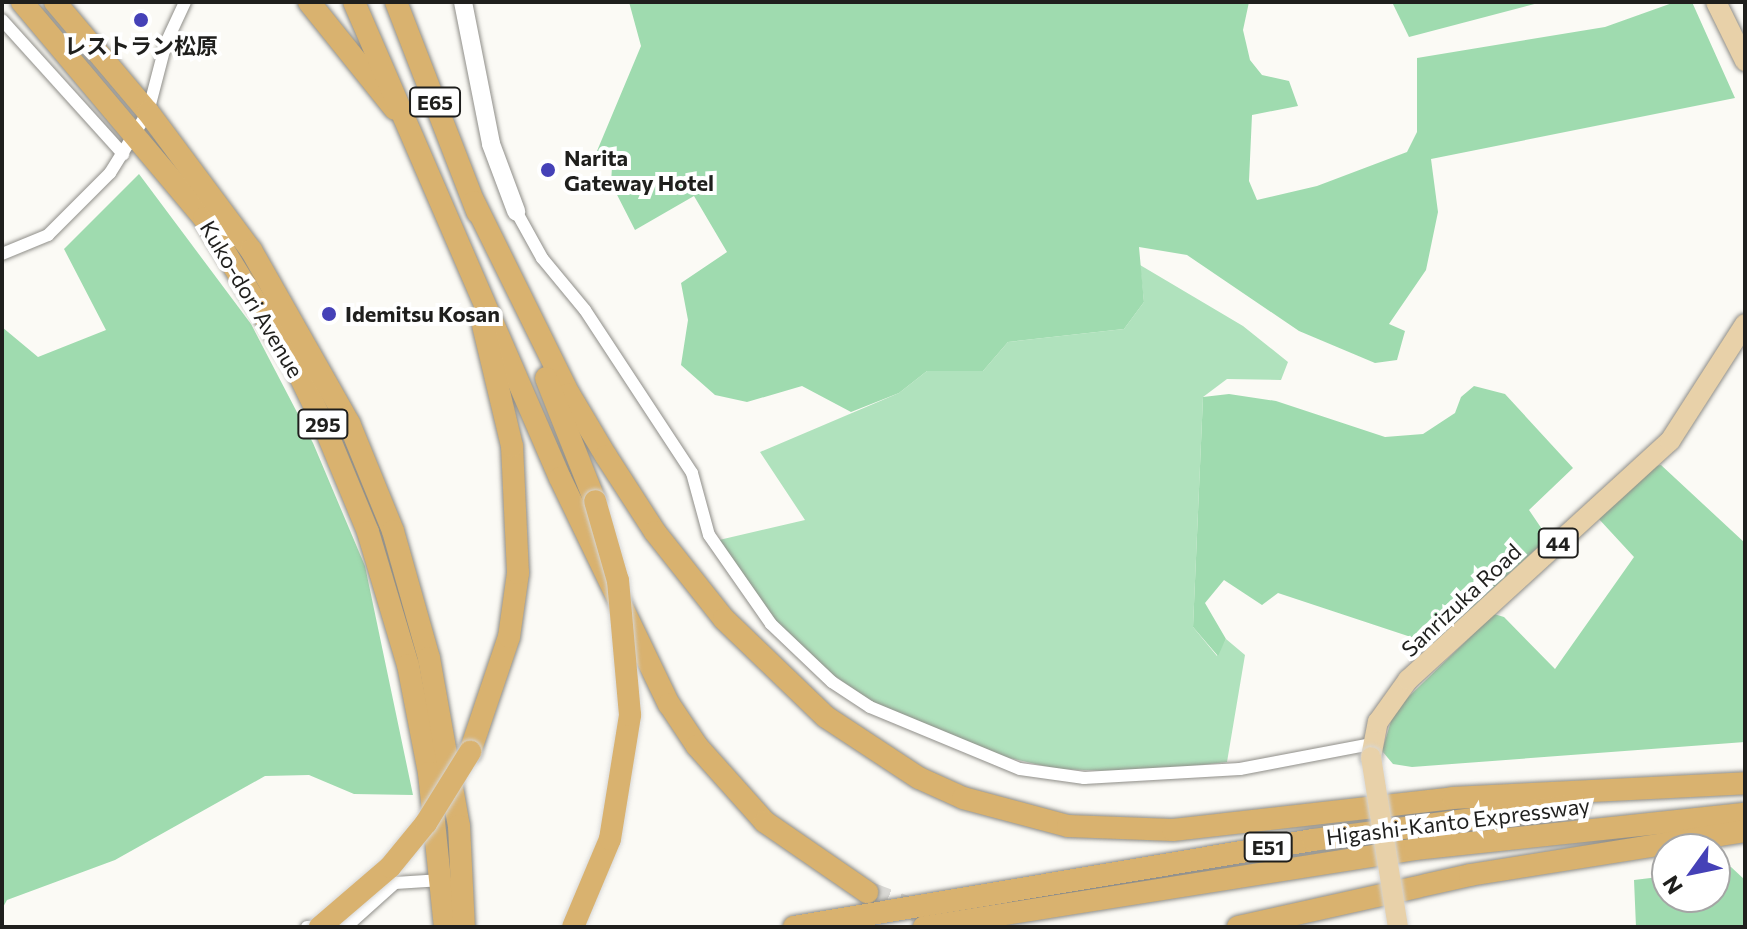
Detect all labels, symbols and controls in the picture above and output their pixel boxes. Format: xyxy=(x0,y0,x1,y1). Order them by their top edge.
marker: レストラン松原 xyxy=(132,11,150,29)
place label: レストラン松原 xyxy=(64,33,218,59)
road number: E65 xyxy=(409,86,461,118)
place label: Narita Gateway Hotel xyxy=(564,144,714,196)
marker: Narita Gateway Hotel xyxy=(539,161,557,179)
street label: Kuko-dori Avenue xyxy=(195,216,309,382)
place label: Idemitsu Kosan xyxy=(345,301,500,327)
marker: Idemitsu Kosan xyxy=(320,305,338,323)
road number: 295 xyxy=(297,408,349,440)
road number: 44 xyxy=(1536,527,1580,559)
street label: Sanrizuka Road xyxy=(1396,538,1526,662)
street label: Higashi-Kanto Expressway xyxy=(1325,792,1591,850)
road number: E51 xyxy=(1242,831,1294,863)
north arrow xyxy=(1651,833,1731,913)
text: N xyxy=(1656,871,1688,900)

